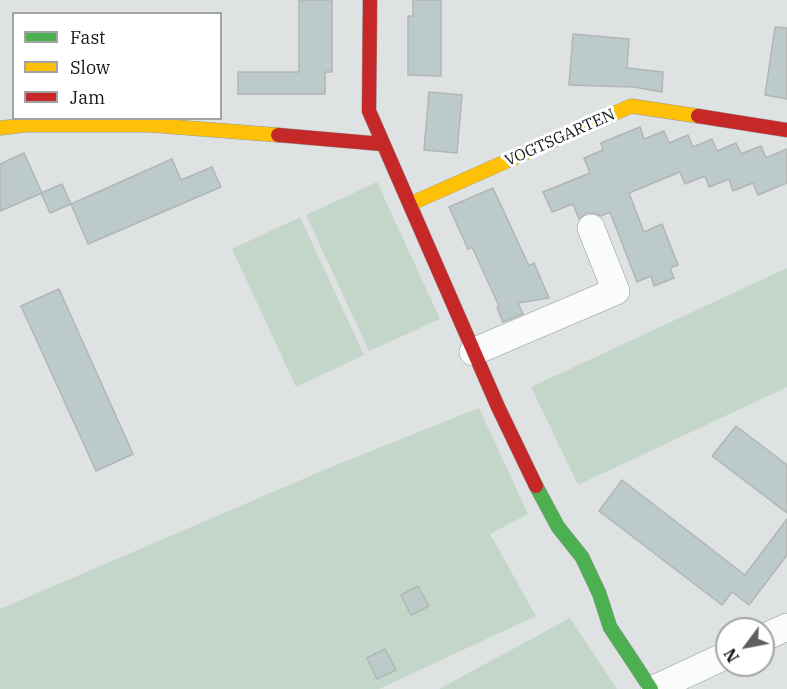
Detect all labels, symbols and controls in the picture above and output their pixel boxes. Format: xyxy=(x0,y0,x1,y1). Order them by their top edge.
legend xyxy=(12,12,222,120)
text: Fast xyxy=(70,26,105,49)
text: Slow xyxy=(70,56,110,79)
text: Jam xyxy=(70,86,105,109)
street label: VOGTSGARTEN xyxy=(502,105,618,171)
north arrow xyxy=(715,617,775,677)
text: N xyxy=(720,645,743,666)

